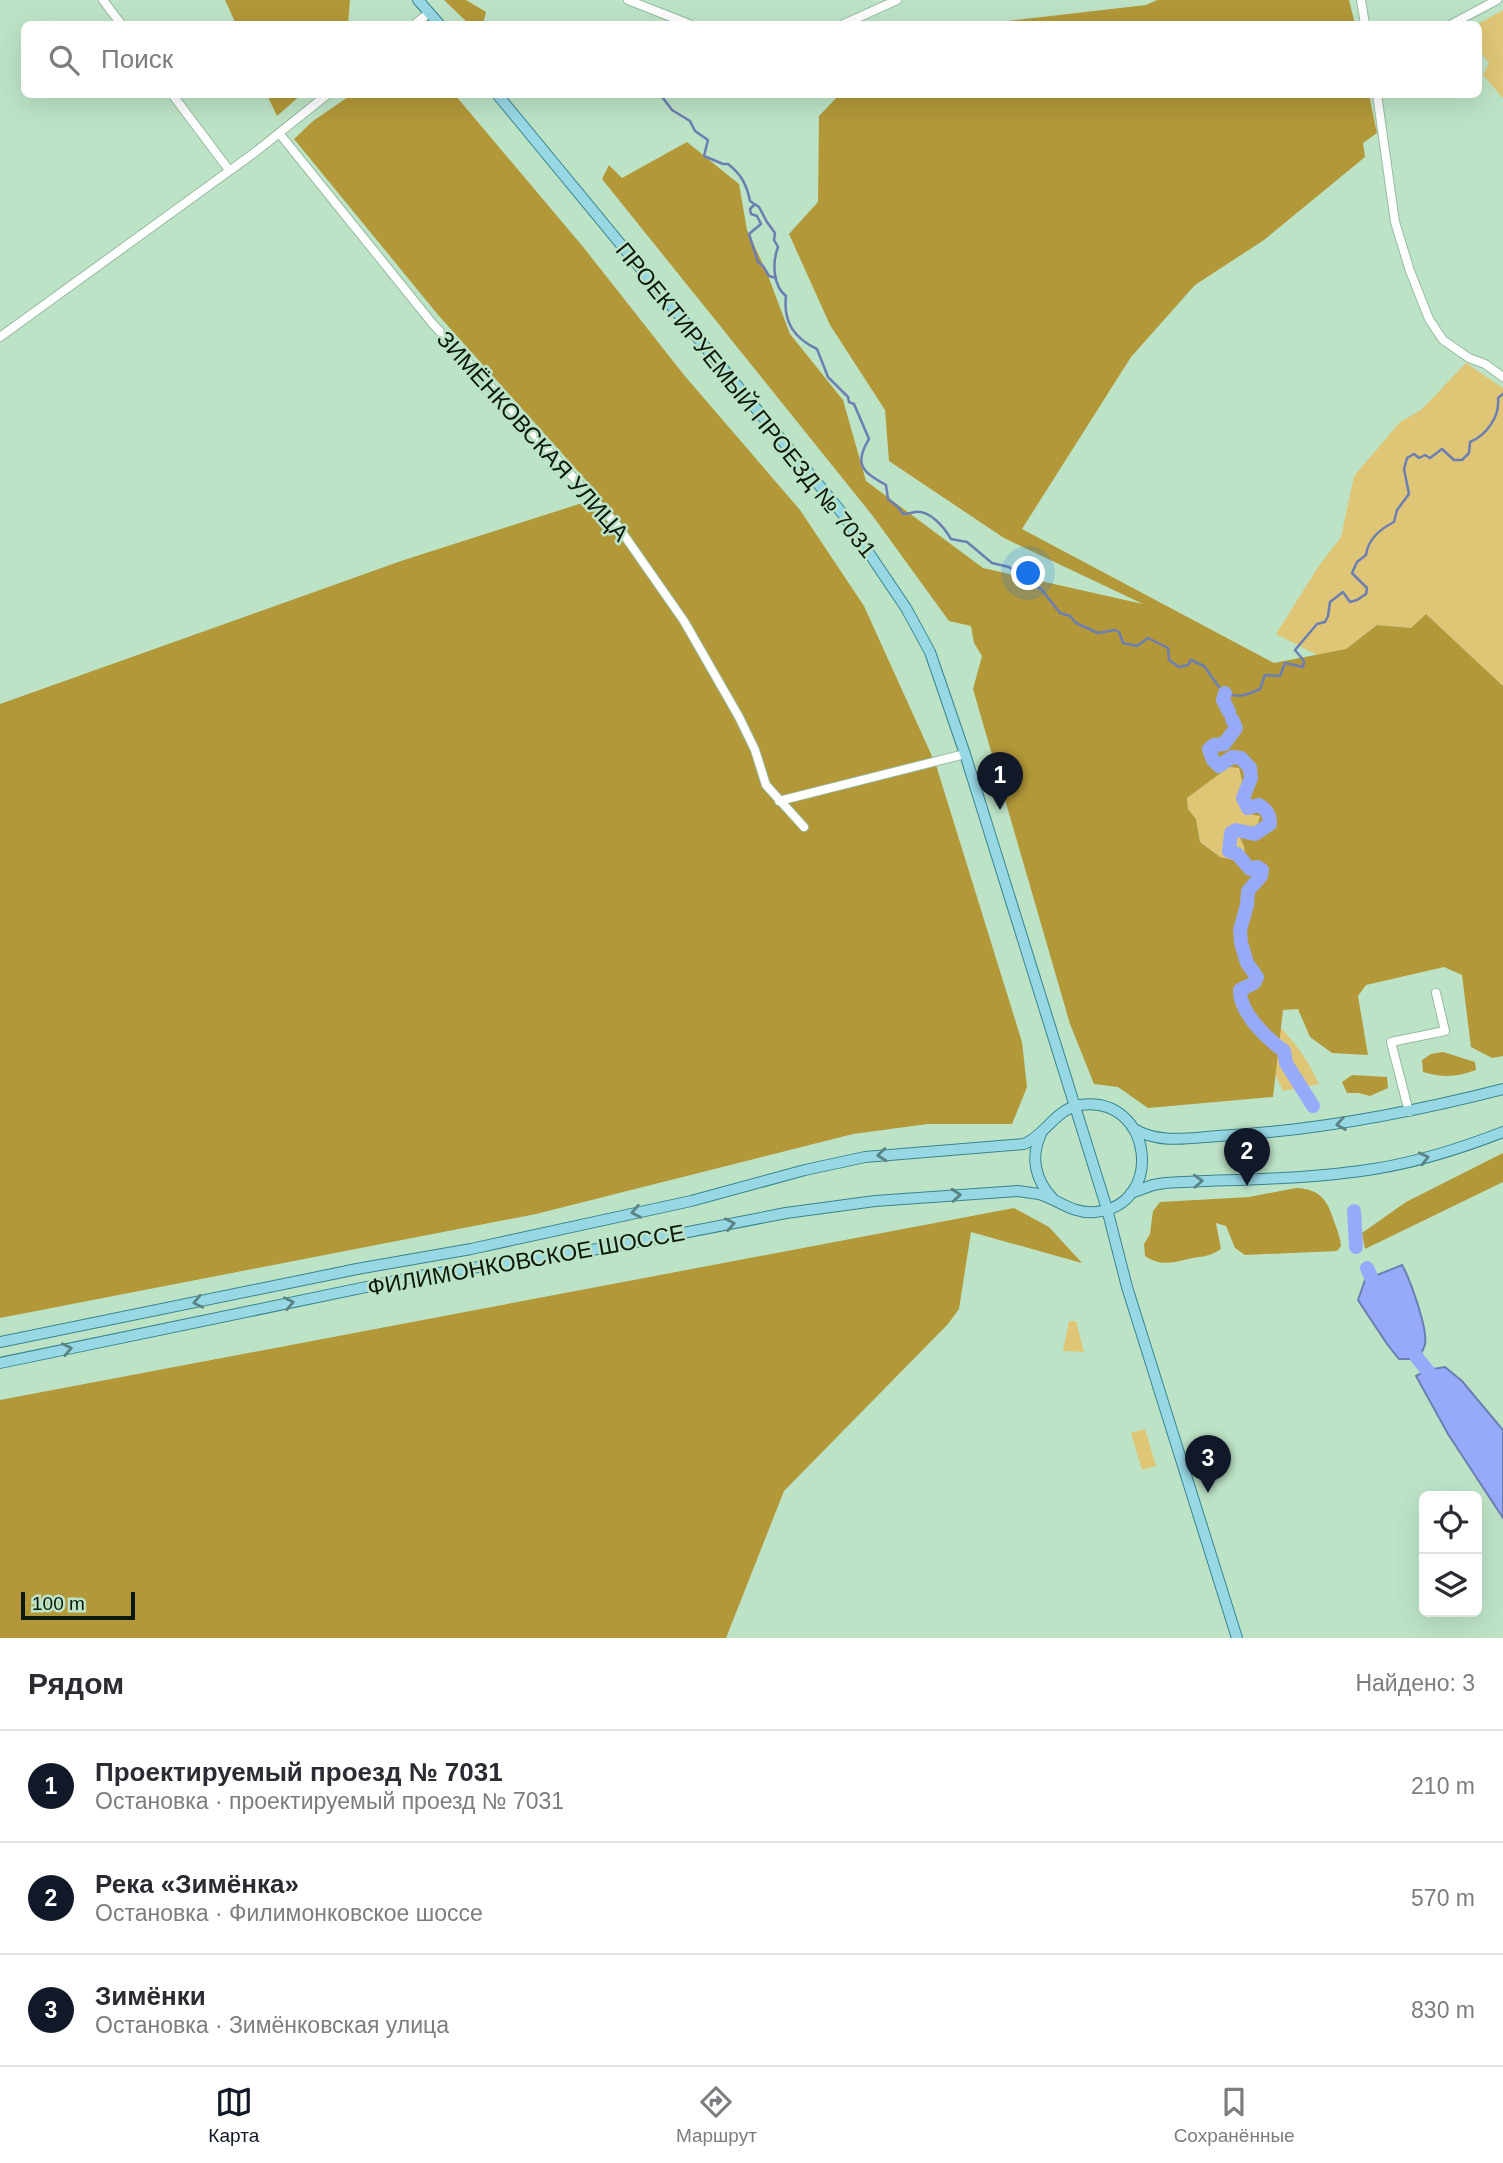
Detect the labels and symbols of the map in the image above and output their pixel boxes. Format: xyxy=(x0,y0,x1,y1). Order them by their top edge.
street label: ПРОЕКТИРУЕМЫЙ ПРОЕЗД № 7031 xyxy=(611,237,882,563)
street label: ЗИМЁНКОВСКАЯ УЛИЦА xyxy=(432,326,635,547)
your location xyxy=(1011,556,1045,590)
pin: 1 xyxy=(977,752,1023,810)
one-way arrow xyxy=(1335,1116,1346,1131)
pin: 2 xyxy=(1224,1128,1270,1186)
one-way arrow xyxy=(876,1147,887,1162)
one-way arrow xyxy=(1418,1152,1430,1166)
one-way arrow xyxy=(1193,1174,1204,1189)
one-way arrow xyxy=(951,1188,962,1203)
one-way arrow xyxy=(630,1203,642,1218)
one-way arrow xyxy=(724,1217,736,1232)
street label: ФИЛИМОНКОВСКОЕ ШОССЕ xyxy=(365,1219,687,1301)
one-way arrow xyxy=(192,1294,204,1309)
one-way arrow xyxy=(283,1296,295,1311)
one-way arrow xyxy=(61,1343,73,1358)
pin: 3 xyxy=(1185,1435,1231,1493)
scale bar xyxy=(21,1589,135,1621)

